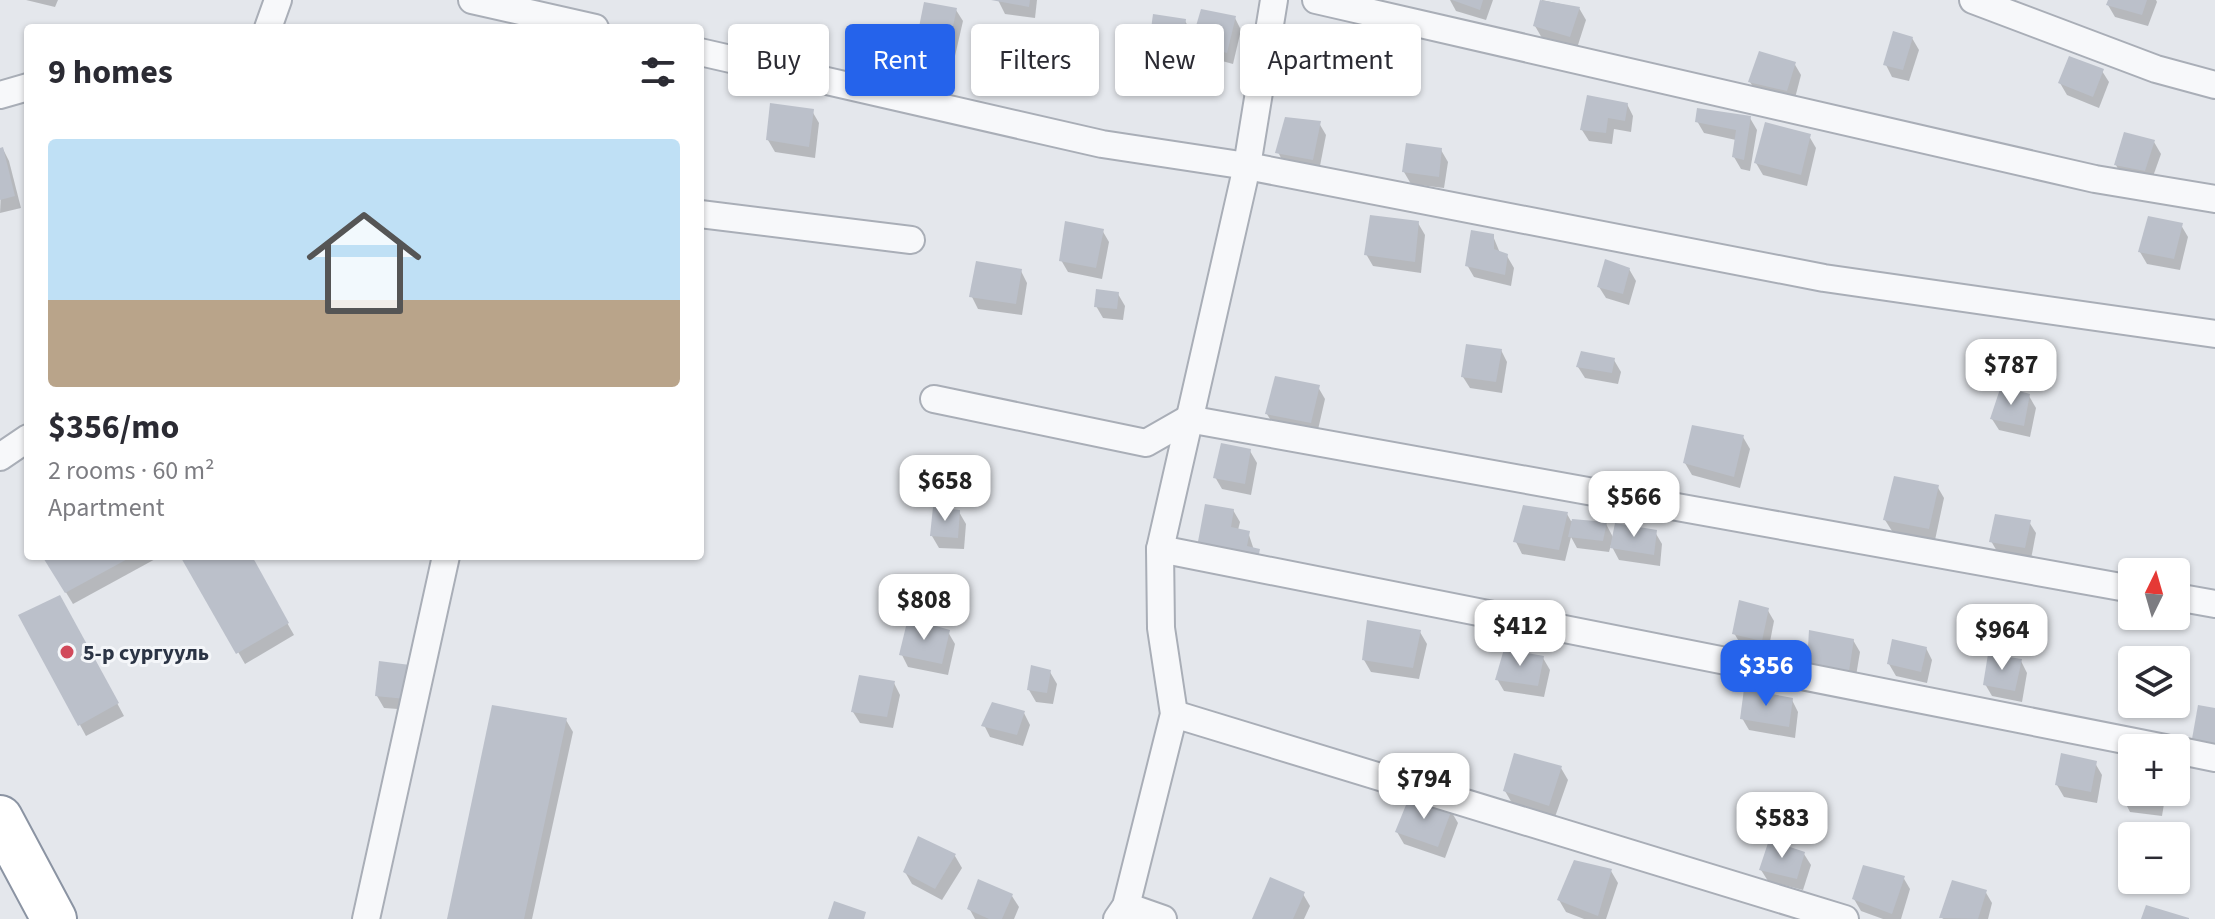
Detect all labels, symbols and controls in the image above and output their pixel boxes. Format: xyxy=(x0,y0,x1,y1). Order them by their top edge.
chip: Buy xyxy=(728,24,829,96)
chip: Rent xyxy=(845,24,955,96)
chip: Filters xyxy=(971,24,1099,96)
chip: New xyxy=(1115,24,1224,96)
chip: Apartment xyxy=(1240,24,1421,96)
text: 9 homes xyxy=(48,48,173,97)
icon: filters xyxy=(636,50,680,94)
icon: home xyxy=(292,191,436,335)
pin: $787 xyxy=(1964,339,2058,407)
text: $787 xyxy=(1984,346,2038,383)
text: $356/mo xyxy=(48,403,179,452)
text: 2 rooms · 60 m² xyxy=(48,452,215,489)
pin: $658 xyxy=(898,455,992,523)
text: $658 xyxy=(918,462,972,499)
pin: $566 xyxy=(1587,471,1681,539)
text: $566 xyxy=(1607,478,1661,515)
text: Apartment xyxy=(48,489,165,526)
north arrow xyxy=(2118,558,2190,630)
map controls xyxy=(2118,558,2190,894)
pin: $808 xyxy=(877,574,971,642)
text: $808 xyxy=(897,581,951,618)
pin: $412 xyxy=(1473,600,1567,668)
pin: $964 xyxy=(1955,604,2049,672)
text: $412 xyxy=(1493,607,1547,644)
text: $964 xyxy=(1975,611,2029,648)
place label: 5-р сургууль xyxy=(83,637,209,669)
pin: $356 xyxy=(1719,640,1813,708)
marker: 5-р сургууль xyxy=(58,643,76,661)
button: layers xyxy=(2118,646,2190,718)
text: $356 xyxy=(1739,647,1793,684)
button: + xyxy=(2118,734,2190,806)
pin: $794 xyxy=(1377,753,1471,821)
text: $794 xyxy=(1397,760,1451,797)
pin: $583 xyxy=(1735,792,1829,860)
text: $583 xyxy=(1755,799,1809,836)
button: − xyxy=(2118,822,2190,894)

